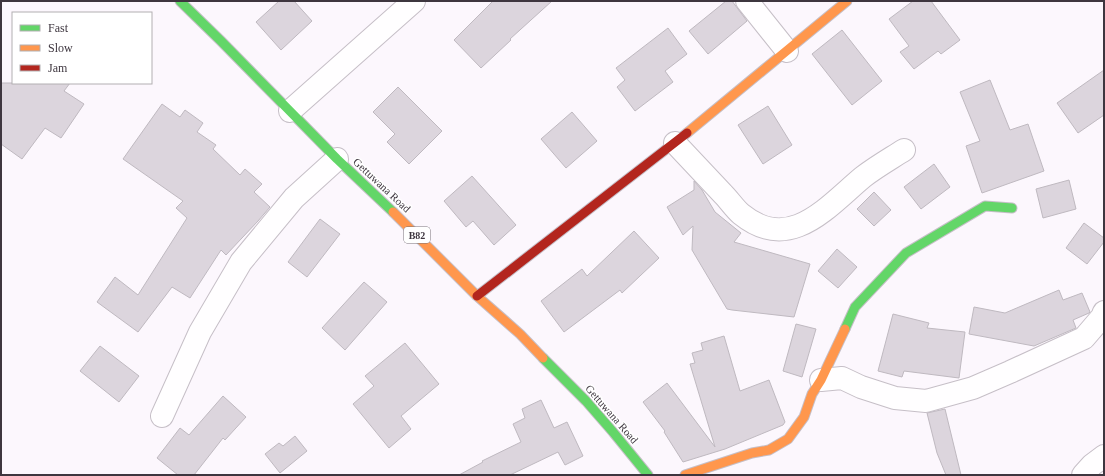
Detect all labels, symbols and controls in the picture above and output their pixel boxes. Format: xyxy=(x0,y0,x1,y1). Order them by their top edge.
legend xyxy=(12,12,152,84)
text: Fast xyxy=(48,21,69,35)
text: Slow xyxy=(48,41,73,55)
text: Jam xyxy=(48,61,68,75)
street label: Gettuwana Road xyxy=(351,156,413,215)
road number: B82 xyxy=(404,227,430,243)
street label: Gettuwana Road xyxy=(583,382,641,446)

